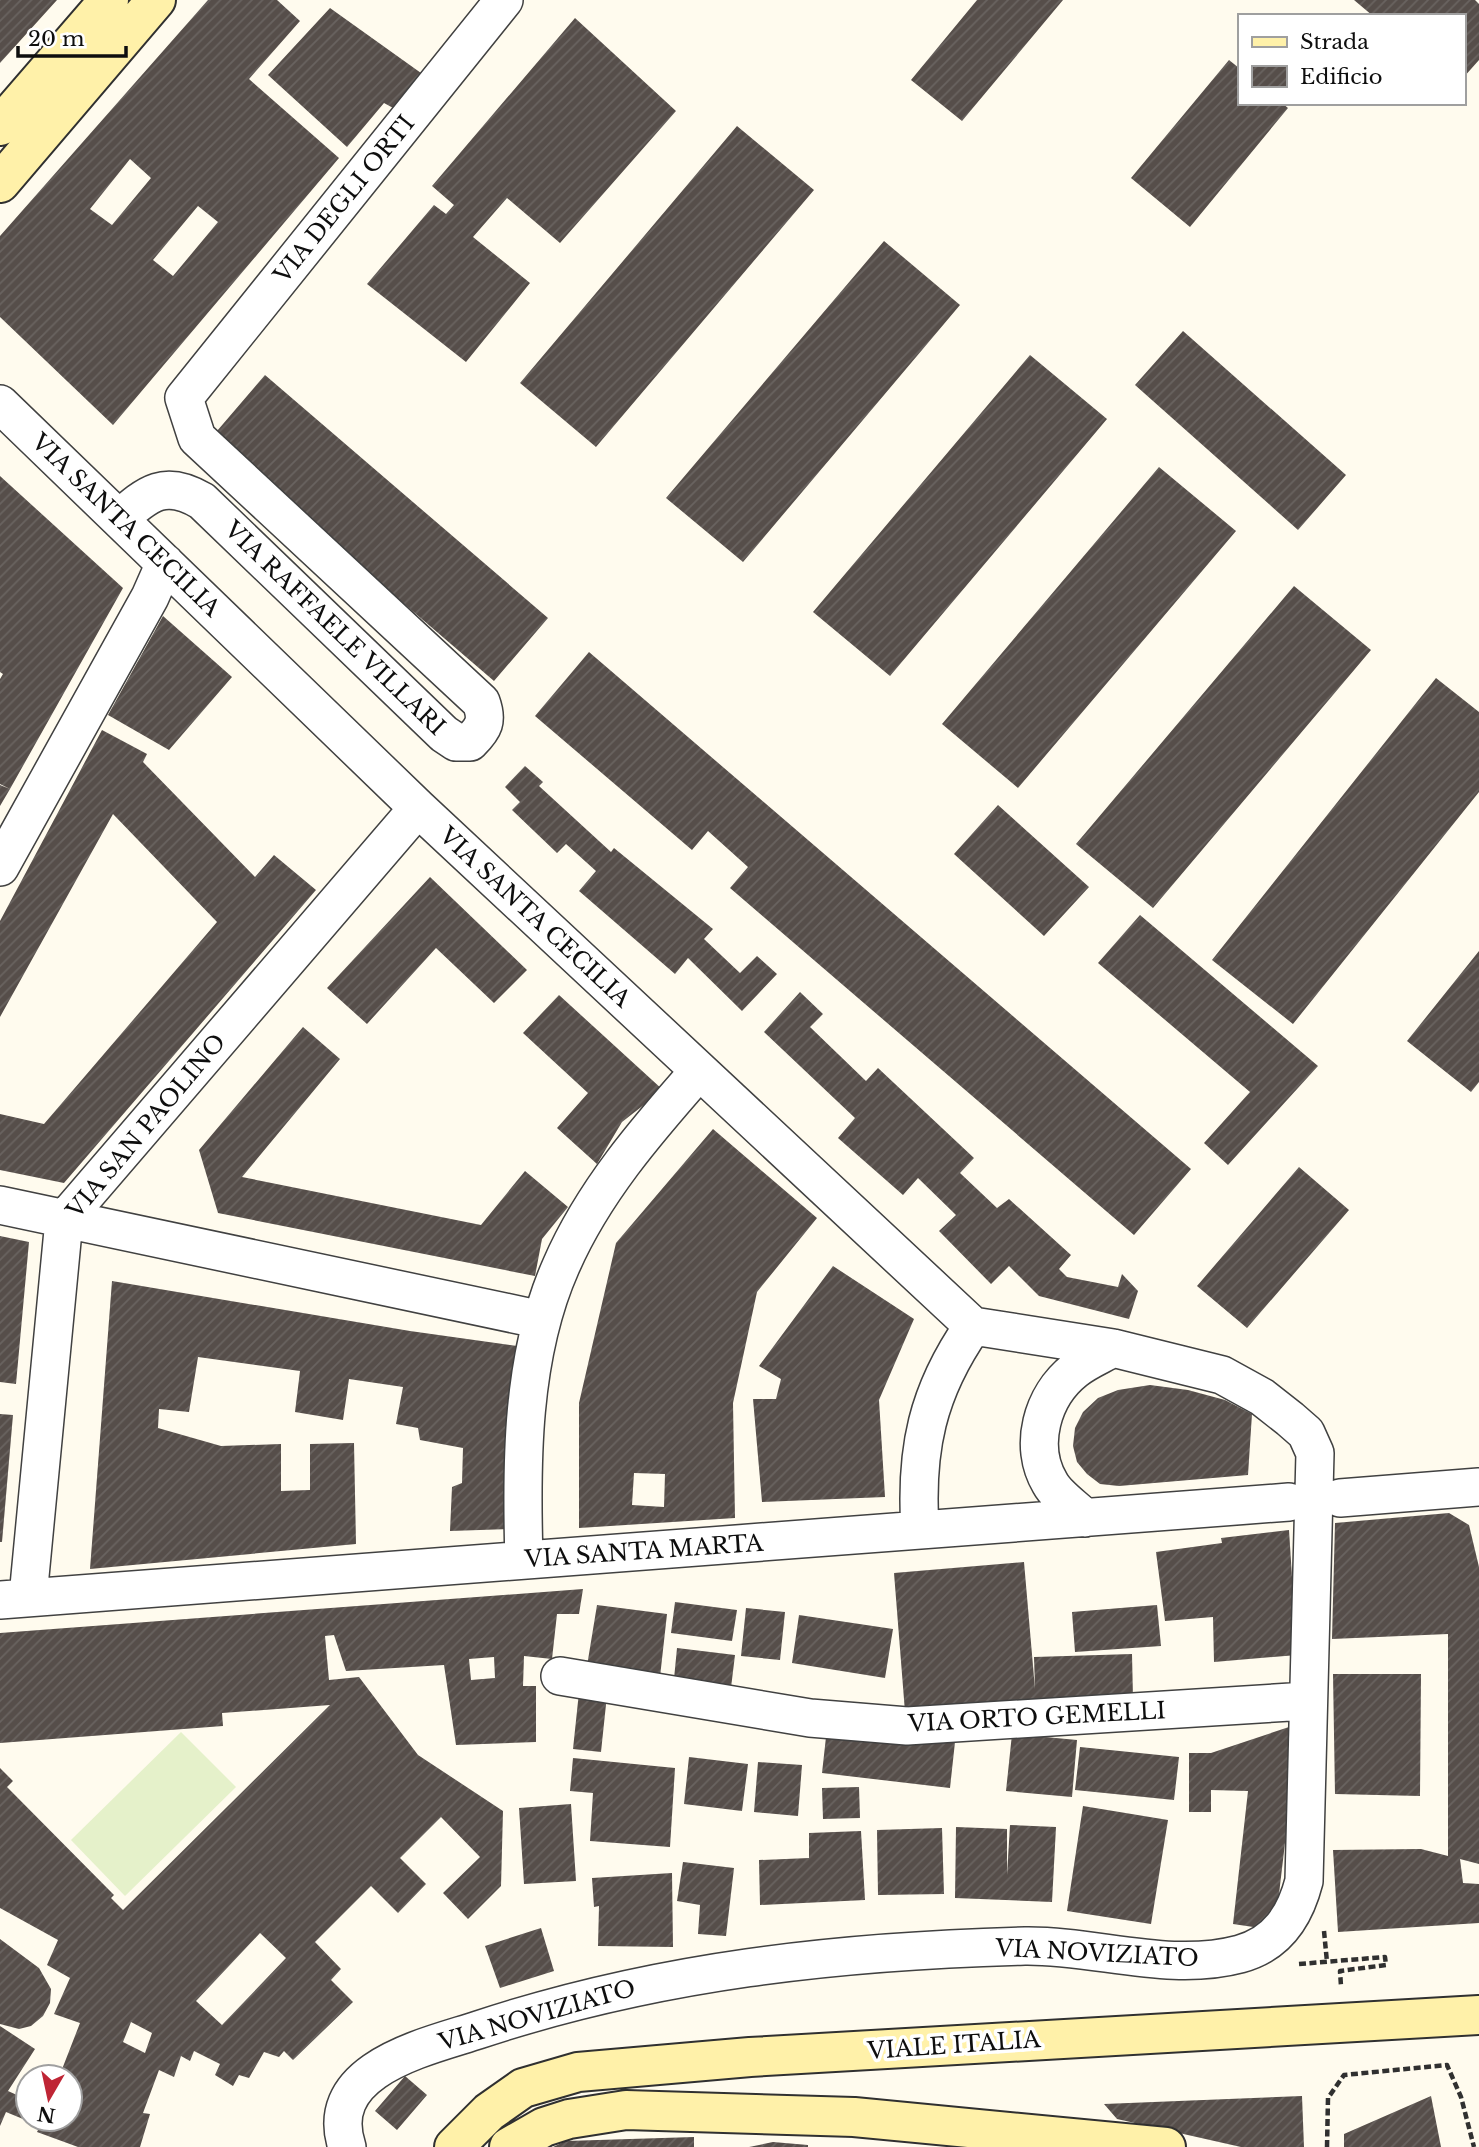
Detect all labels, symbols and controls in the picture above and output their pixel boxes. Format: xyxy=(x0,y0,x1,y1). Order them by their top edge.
scale bar xyxy=(18,14,126,58)
legend xyxy=(1238,14,1465,105)
text: 20 m xyxy=(28,26,85,52)
text: Strada xyxy=(1300,29,1369,55)
text: Edificio xyxy=(1300,64,1382,90)
street label: VIA DEGLI ORTI xyxy=(267,109,420,289)
street label: VIA SANTA CECILIA xyxy=(25,427,227,623)
street label: VIA RAFFAELE VILLARI xyxy=(218,514,451,741)
street label: VIA SANTA CECILIA xyxy=(433,820,637,1014)
street label: VIA SAN PAOLINO xyxy=(60,1028,231,1225)
street label: VIA SANTA MARTA xyxy=(523,1529,765,1573)
street label: VIA ORTO GEMELLI xyxy=(906,1696,1167,1738)
street label: VIA NOVIZIATO xyxy=(994,1934,1199,1972)
street label: VIA NOVIZIATO xyxy=(434,1974,639,2057)
street label: VIALE ITALIA xyxy=(866,2025,1043,2065)
north arrow xyxy=(14,2063,84,2133)
text: N xyxy=(36,2102,57,2127)

